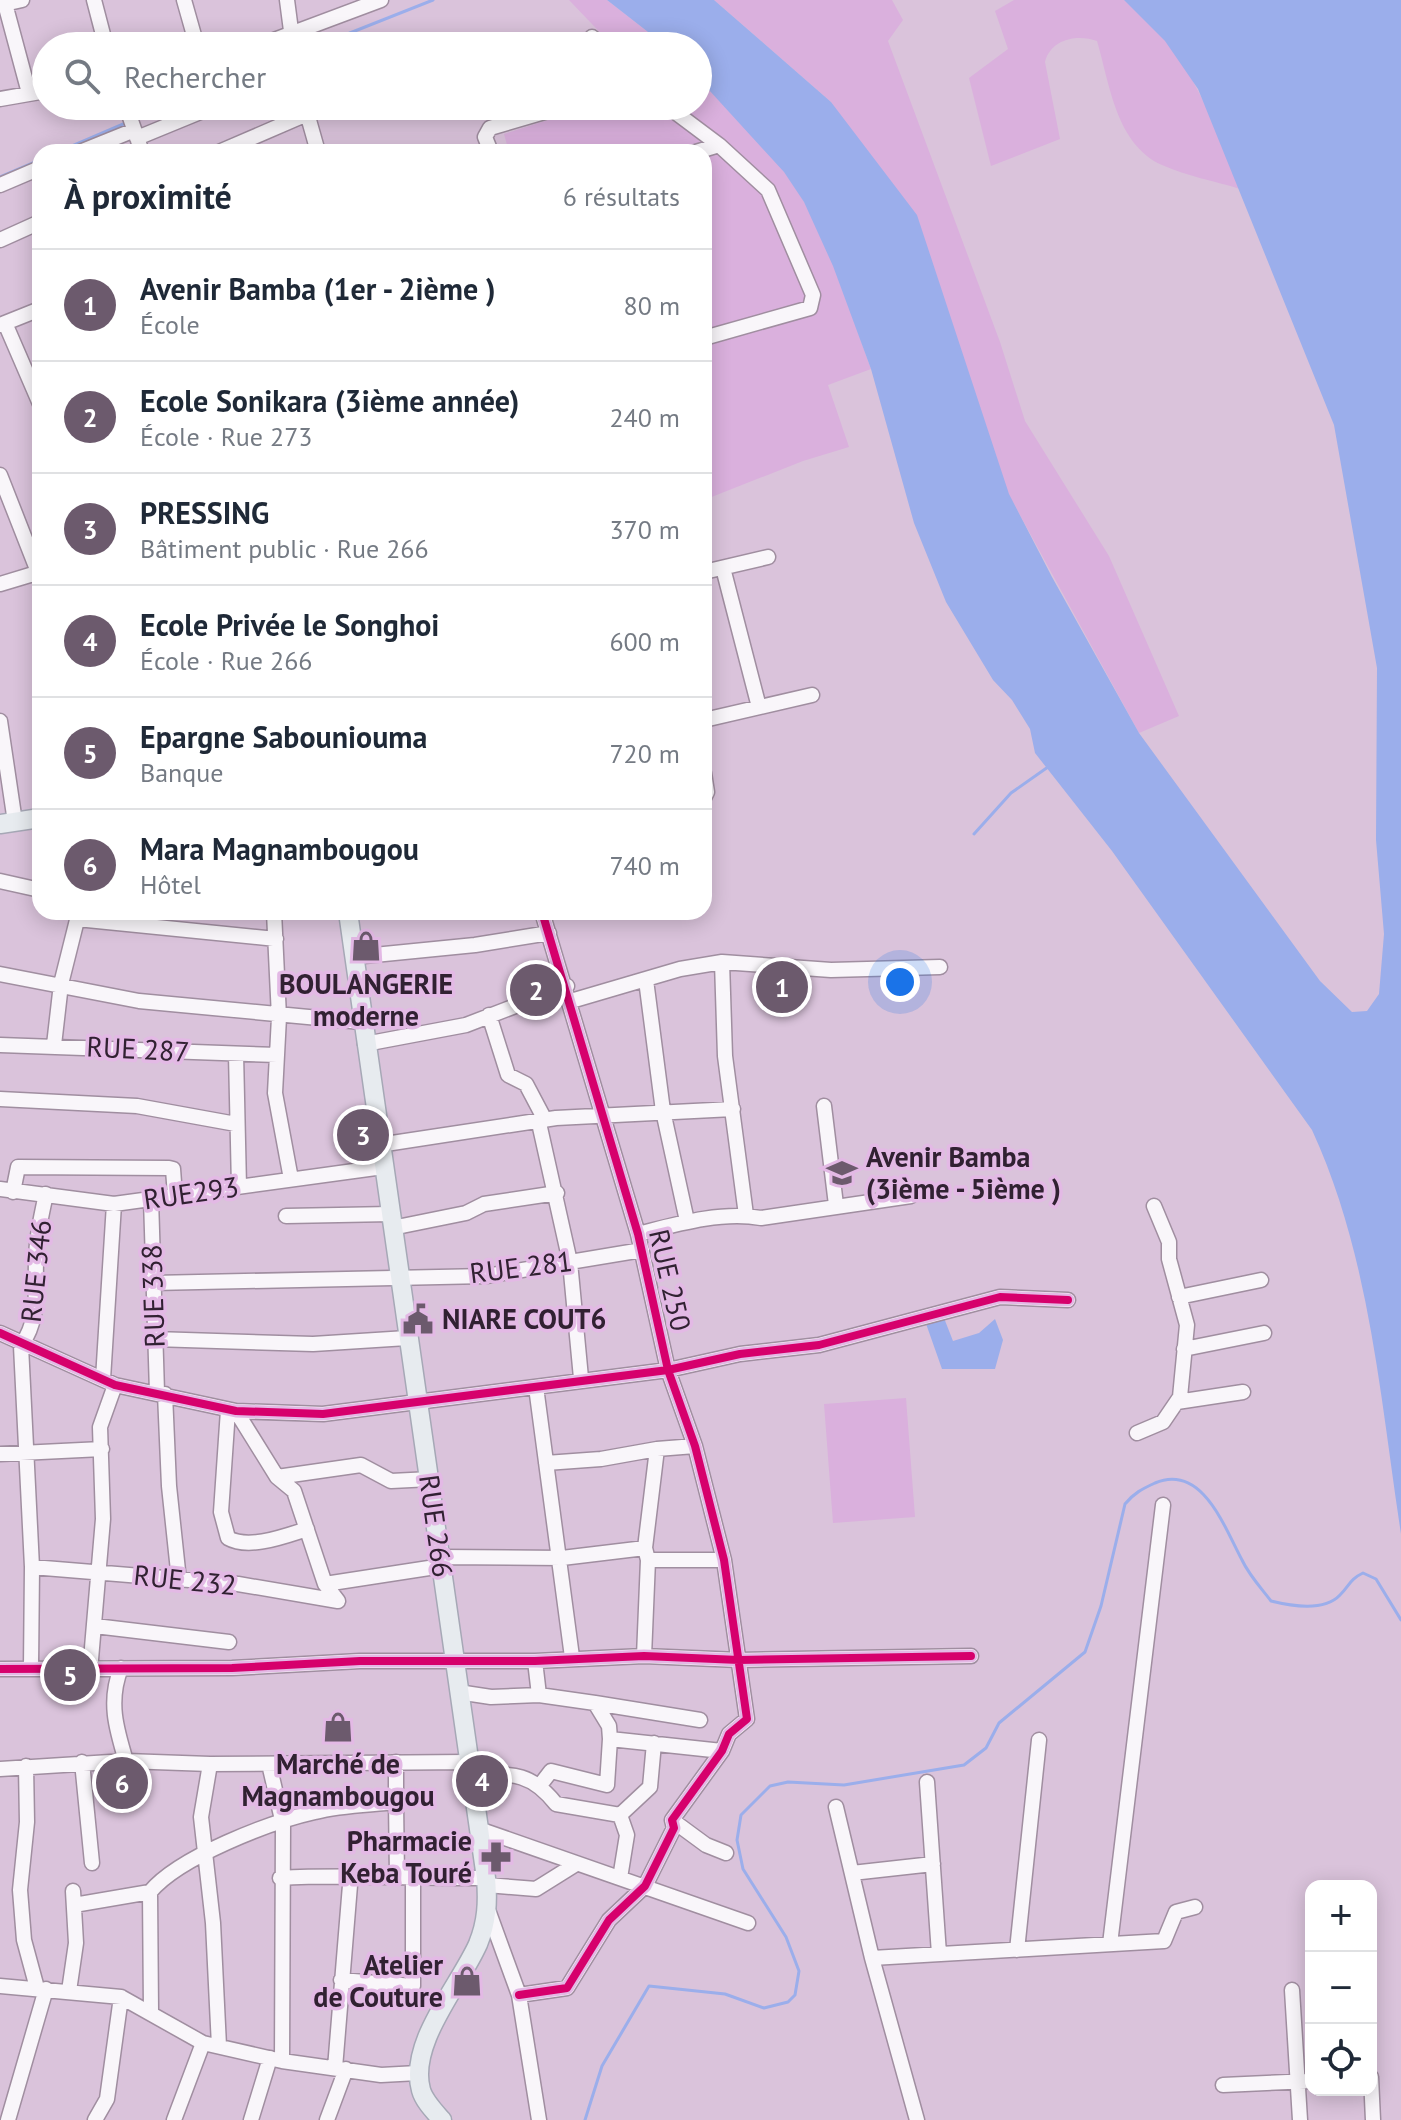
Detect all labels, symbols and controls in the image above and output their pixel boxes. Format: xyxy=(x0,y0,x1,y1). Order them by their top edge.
search box xyxy=(32,32,712,120)
icon: search xyxy=(60,54,104,98)
text: Rechercher xyxy=(124,57,266,96)
text: À proximité xyxy=(64,174,232,218)
text: 6 résultats xyxy=(563,180,680,213)
text: Avenir Bamba (1er - 2ième ) xyxy=(140,269,496,308)
text: 1 xyxy=(83,289,97,322)
text: 80 m xyxy=(624,289,680,322)
text: École xyxy=(140,308,200,341)
text: Ecole Sonikara (3ième année) xyxy=(140,381,519,420)
text: 2 xyxy=(83,401,97,434)
text: 240 m xyxy=(609,401,680,434)
text: École · Rue 273 xyxy=(140,420,313,453)
text: PRESSING xyxy=(140,493,269,532)
text: 3 xyxy=(83,513,97,546)
text: 370 m xyxy=(609,513,680,546)
text: Bâtiment public · Rue 266 xyxy=(140,532,429,565)
text: Ecole Privée le Songhoi xyxy=(140,605,439,644)
text: 4 xyxy=(83,625,97,658)
text: 600 m xyxy=(609,625,680,658)
text: École · Rue 266 xyxy=(140,644,313,677)
text: Epargne Sabouniouma xyxy=(140,717,427,756)
text: 5 xyxy=(83,737,97,770)
text: 720 m xyxy=(609,737,680,770)
text: Banque xyxy=(140,756,224,789)
text: Mara Magnambougou xyxy=(140,829,419,868)
text: 6 xyxy=(83,849,97,882)
text: 740 m xyxy=(609,849,680,882)
text: Hôtel xyxy=(140,868,201,901)
shop icon: BOULANGERIE moderne xyxy=(349,929,383,963)
pin: 1 xyxy=(756,957,808,1017)
pin: 2 xyxy=(510,960,562,1020)
your location xyxy=(880,962,920,1002)
place label: BOULANGERIE moderne xyxy=(279,965,453,1034)
street label: RUE 287 xyxy=(86,1027,191,1070)
pin: 3 xyxy=(337,1105,389,1165)
place label: Avenir Bamba (3ième - 5ième ) xyxy=(866,1138,1061,1207)
school or university icon: Avenir Bamba (3ième - 5ième ) xyxy=(825,1156,859,1190)
street label: RUE293 xyxy=(141,1168,241,1217)
street label: RUE 346 xyxy=(12,1218,59,1324)
street label: RUE 250 xyxy=(641,1225,700,1334)
street label: RUE 281 xyxy=(467,1242,574,1291)
street label: RUE 338 xyxy=(132,1244,173,1348)
place label: NIARE COUT6 xyxy=(442,1300,606,1337)
public building icon: NIARE COUT6 xyxy=(401,1302,435,1336)
street label: RUE 266 xyxy=(411,1472,462,1580)
street label: RUE 232 xyxy=(132,1556,238,1603)
pin: 5 xyxy=(44,1645,96,1705)
shop icon: Marché de Magnambougou xyxy=(321,1710,355,1744)
place label: Marché de Magnambougou xyxy=(241,1745,435,1814)
pin: 4 xyxy=(456,1751,508,1811)
pin: 6 xyxy=(96,1753,148,1813)
place label: Pharmacie Keba Touré xyxy=(340,1822,472,1891)
pharmacy icon: Pharmacie Keba Touré xyxy=(479,1840,513,1874)
map controls xyxy=(1305,1880,1377,2096)
button: + xyxy=(1305,1880,1377,1952)
place label: Atelier de Couture xyxy=(313,1946,443,2015)
button: − xyxy=(1305,1952,1377,2024)
shop icon: Atelier de Couture xyxy=(450,1964,484,1998)
button: locate xyxy=(1305,2024,1377,2096)

